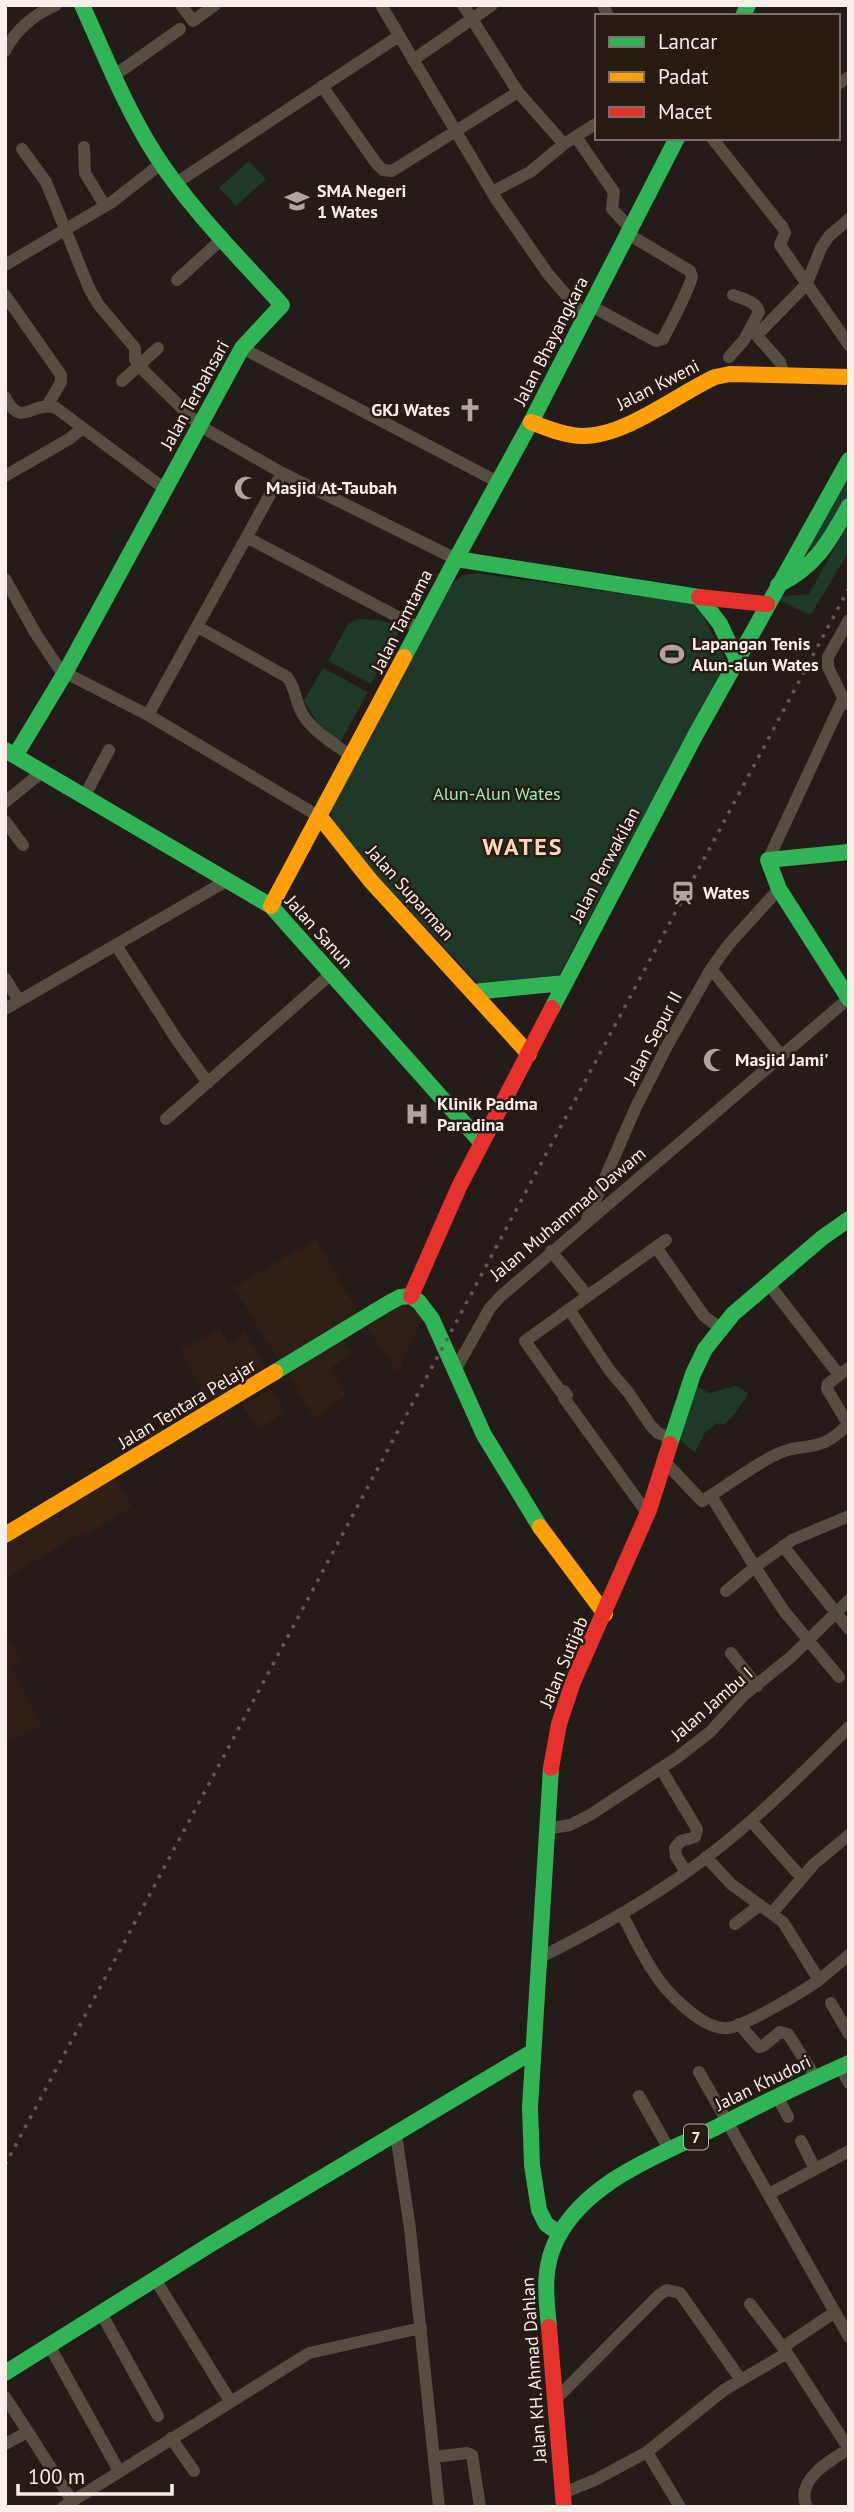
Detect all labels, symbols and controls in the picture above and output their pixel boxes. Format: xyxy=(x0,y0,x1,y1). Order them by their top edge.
legend xyxy=(595,14,840,140)
text: Lancar xyxy=(658,28,717,55)
text: Padat xyxy=(658,63,708,90)
text: Macet xyxy=(658,98,712,125)
place label: SMA Negeri 1 Wates xyxy=(317,179,406,223)
school or university icon: SMA Negeri 1 Wates xyxy=(283,187,311,215)
street label: Jalan Bhayangkara xyxy=(508,272,593,410)
street label: Jalan Terbahsari xyxy=(155,336,234,454)
street label: Jalan Kweni xyxy=(612,354,703,416)
church icon: GKJ Wates xyxy=(456,396,484,424)
place label: GKJ Wates xyxy=(371,398,450,421)
mosque icon: Masjid At-Taubah xyxy=(232,474,260,502)
place label: Masjid At-Taubah xyxy=(266,476,397,499)
street label: Jalan Tamtama xyxy=(365,565,437,677)
place label: Lapangan Tenis Alun-alun Wates xyxy=(692,632,819,676)
sports icon: Lapangan Tenis Alun-alun Wates xyxy=(658,640,686,668)
park label: Alun-Alun Wates xyxy=(433,782,561,805)
street label: Jalan Perwakilan xyxy=(564,803,645,927)
district label: WATES xyxy=(482,831,564,862)
street label: Jalan Suparman xyxy=(361,839,459,945)
station icon: Wates xyxy=(669,879,697,907)
place label: Wates xyxy=(703,881,750,904)
street label: Jalan Sanun xyxy=(280,889,358,973)
street label: Jalan Sepur II xyxy=(618,987,687,1089)
mosque icon: Masjid Jami' xyxy=(701,1046,729,1074)
place label: Masjid Jami' xyxy=(735,1048,829,1071)
place label: Klinik Padma Paradina xyxy=(437,1092,538,1136)
hospital icon: Klinik Padma Paradina xyxy=(403,1100,431,1128)
street label: Jalan Muhammad Dawam xyxy=(485,1142,650,1286)
street label: Jalan Tentara Pelajar xyxy=(113,1353,260,1454)
street label: Jalan Sutijab xyxy=(534,1613,593,1712)
street label: Jalan Jambu I xyxy=(665,1662,757,1746)
street label: Jalan Khudori xyxy=(710,2049,814,2116)
road number: 7 xyxy=(684,2124,708,2150)
street label: Jalan KH. Ahmad Dahlan xyxy=(516,2277,552,2464)
scale bar xyxy=(18,2452,172,2496)
text: 100 m xyxy=(28,2463,85,2490)

